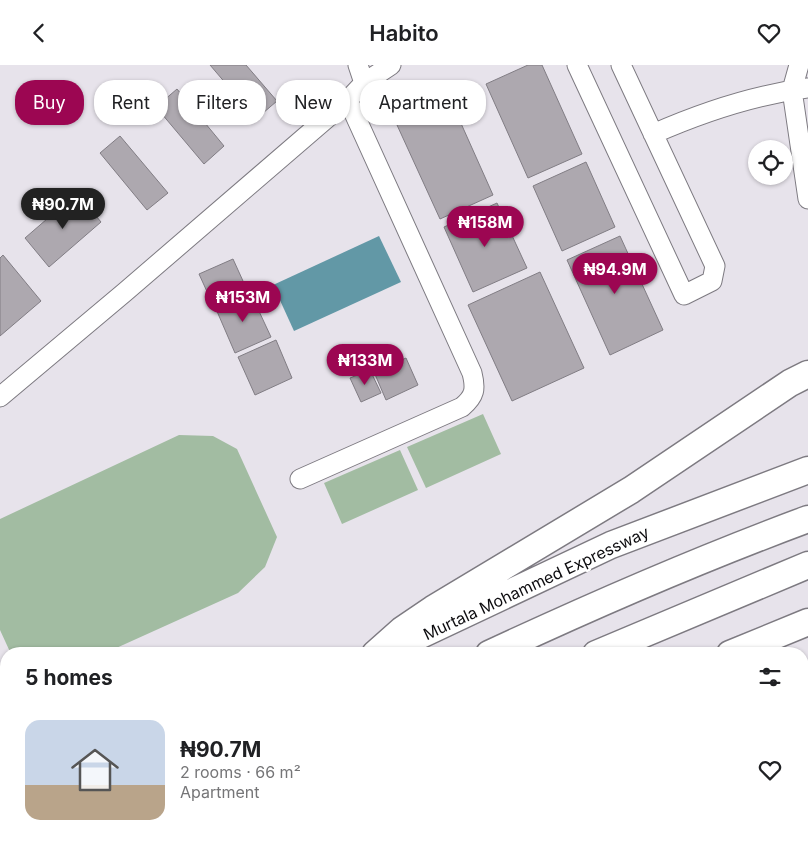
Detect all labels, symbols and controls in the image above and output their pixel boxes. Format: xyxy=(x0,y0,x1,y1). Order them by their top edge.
icon: back xyxy=(25,19,53,47)
icon: heart xyxy=(755,19,783,47)
text: Habito xyxy=(369,20,439,46)
chip: Buy xyxy=(15,80,84,125)
chip: Rent xyxy=(94,80,168,125)
chip: Filters xyxy=(178,80,266,125)
chip: New xyxy=(276,80,350,125)
chip: Apartment xyxy=(360,80,486,125)
map controls xyxy=(748,140,793,185)
button: locate xyxy=(748,140,793,185)
pin: ₦90.7M xyxy=(22,187,104,230)
text: ₦90.7M xyxy=(32,194,94,214)
pin: ₦158M xyxy=(450,205,520,248)
text: ₦158M xyxy=(458,212,512,232)
pin: ₦94.9M xyxy=(574,253,656,295)
text: ₦94.9M xyxy=(583,259,647,279)
pin: ₦153M xyxy=(208,281,278,323)
text: ₦153M xyxy=(216,287,270,307)
pin: ₦133M xyxy=(330,343,400,386)
text: ₦133M xyxy=(338,350,392,370)
street label: Murtala Mohammed Expressway xyxy=(420,522,652,644)
icon: filters xyxy=(756,663,784,691)
text: 5 homes xyxy=(25,665,113,690)
text: ₦90.7M xyxy=(180,737,261,762)
icon: home xyxy=(65,740,125,800)
icon: heart xyxy=(756,756,784,784)
text: 2 rooms · 66 m² xyxy=(180,762,301,782)
text: Apartment xyxy=(180,782,260,802)

